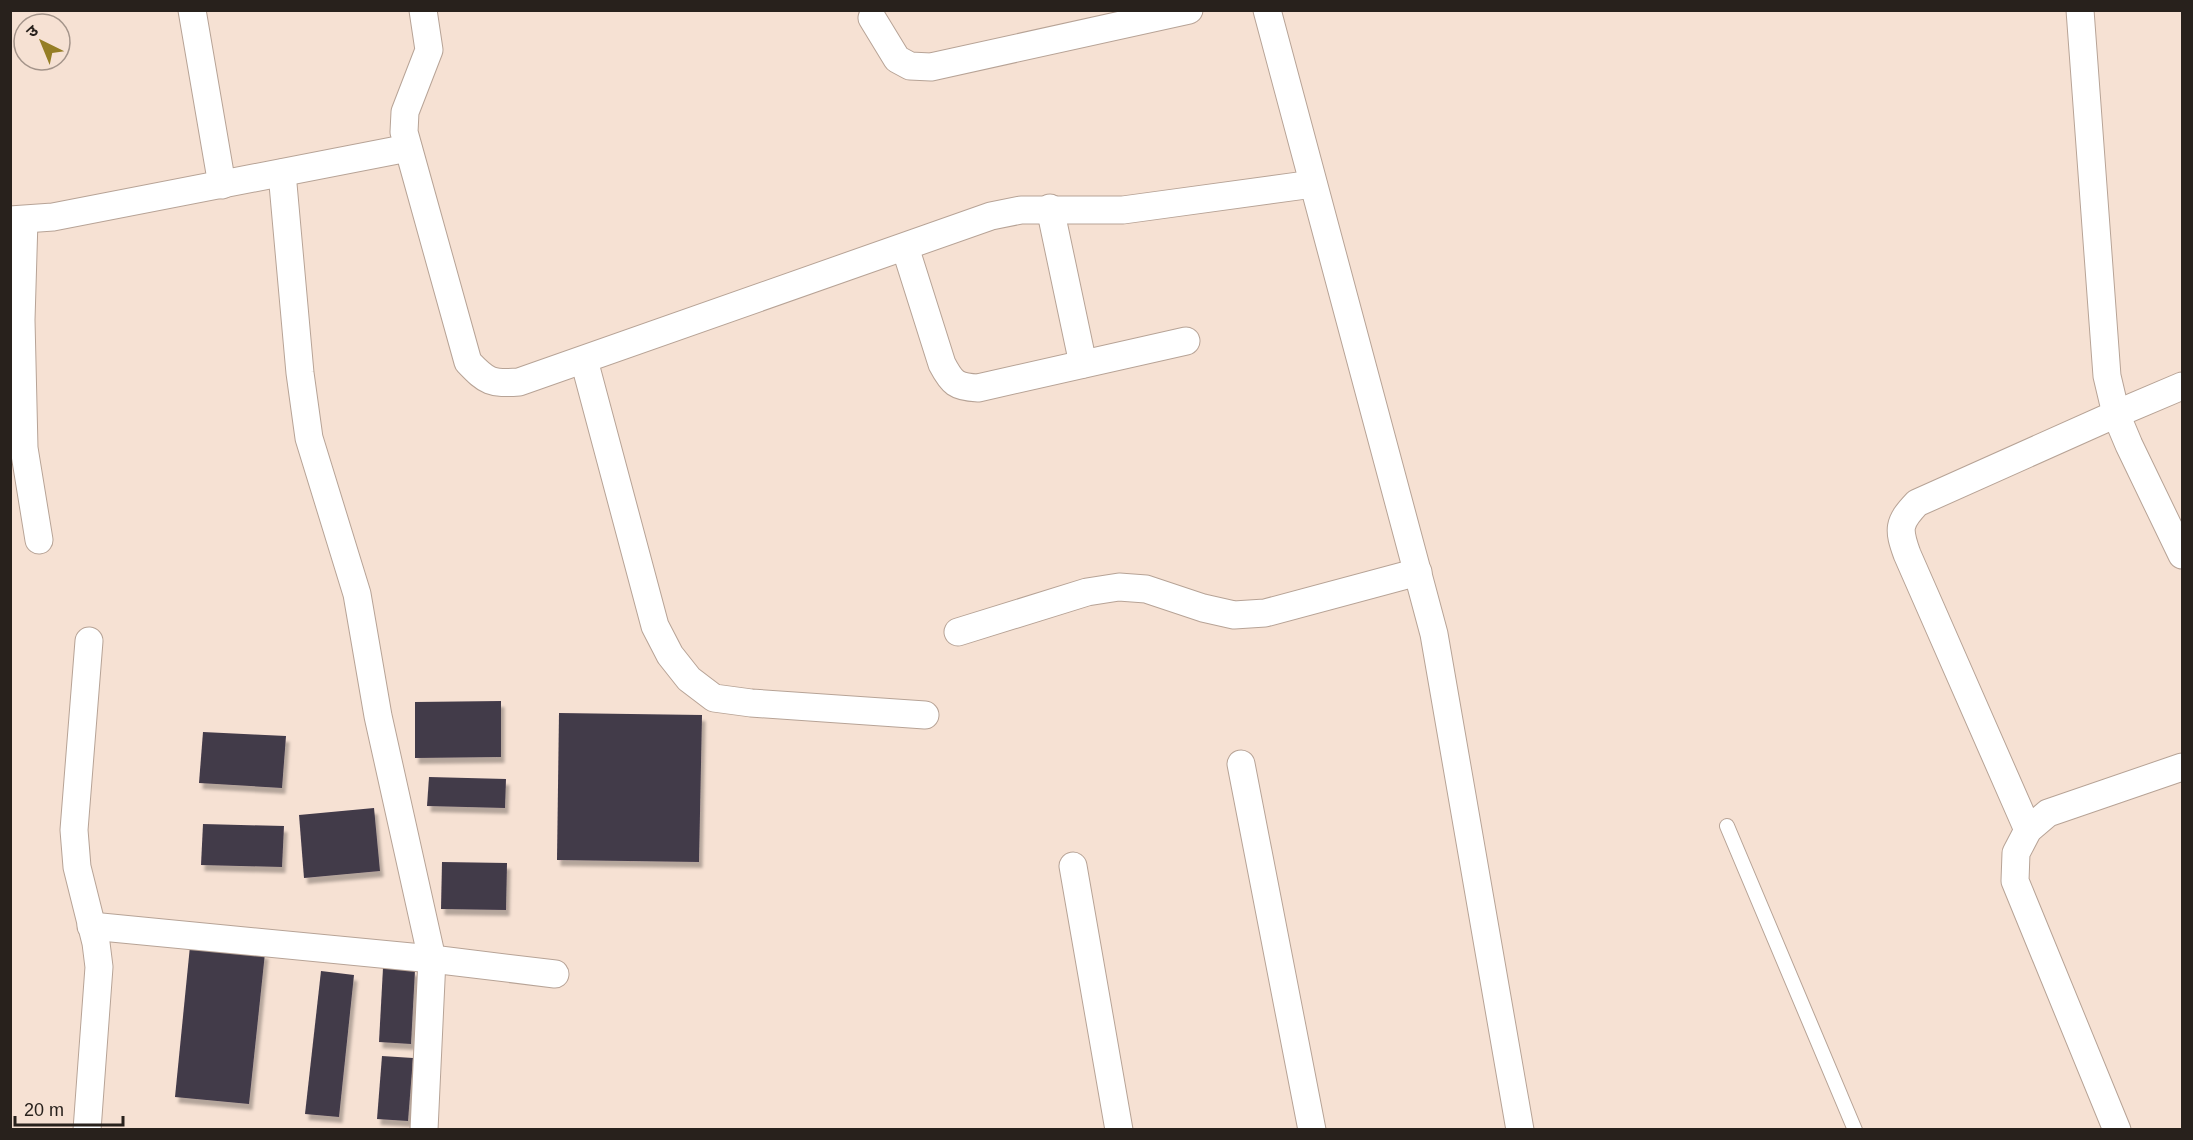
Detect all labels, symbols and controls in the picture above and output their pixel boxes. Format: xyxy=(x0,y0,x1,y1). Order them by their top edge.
north arrow xyxy=(12,12,72,72)
text: उ xyxy=(23,22,42,41)
scale bar xyxy=(15,1089,123,1127)
text: 20 m xyxy=(24,1100,64,1120)

